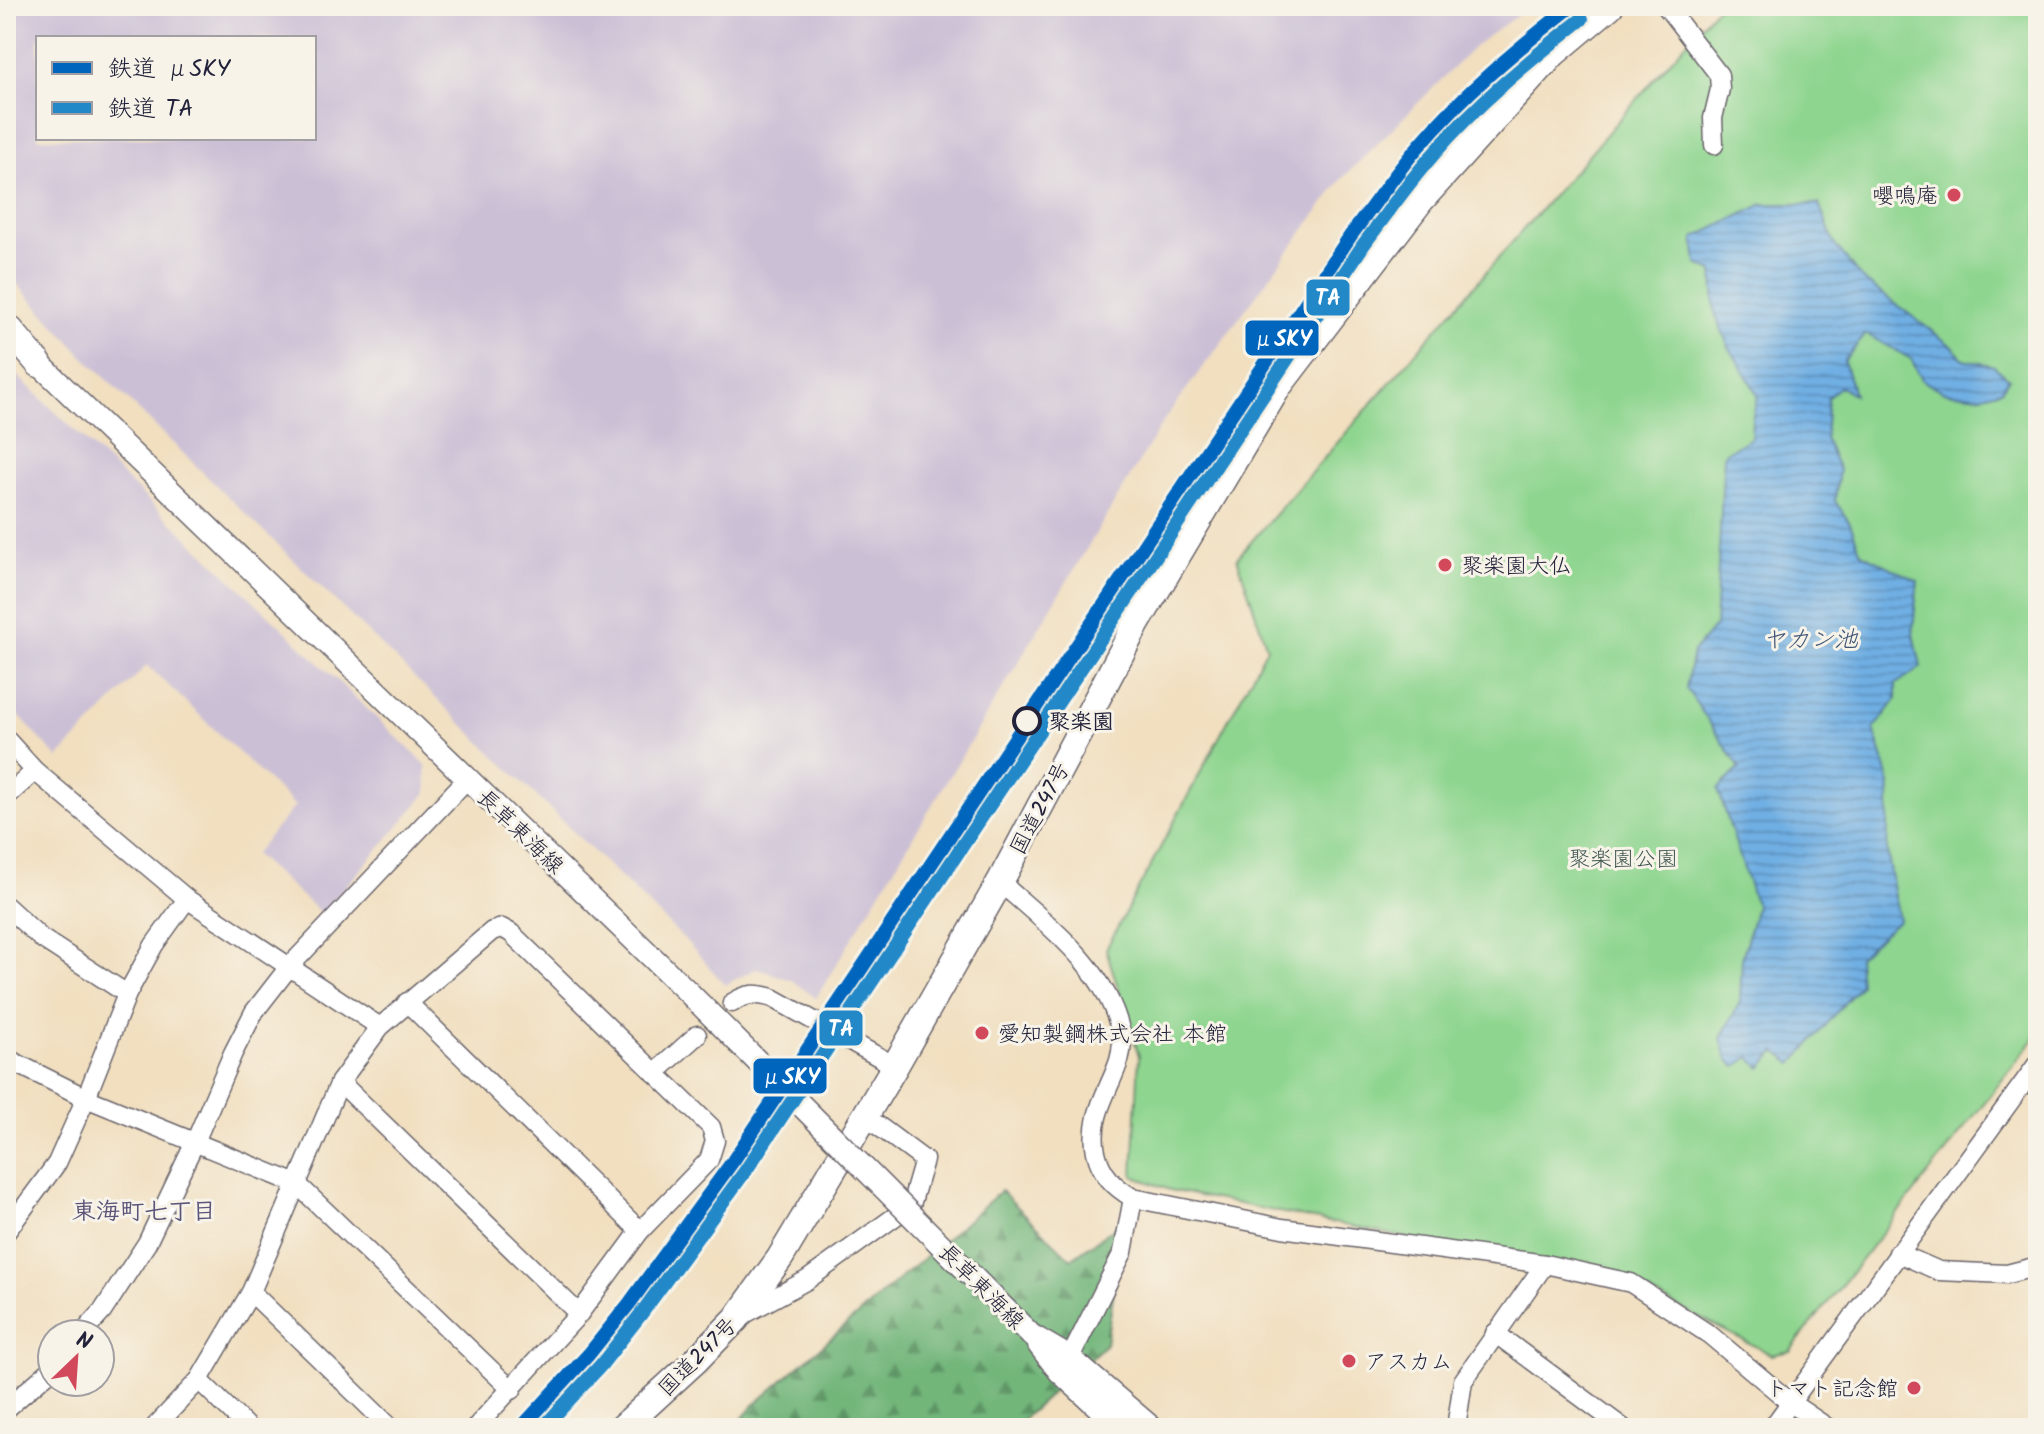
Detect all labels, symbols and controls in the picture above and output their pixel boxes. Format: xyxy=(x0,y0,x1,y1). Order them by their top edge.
legend xyxy=(36,36,316,140)
text: 鉄道 μSKY xyxy=(108,50,232,89)
text: 鉄道 TA xyxy=(108,90,193,129)
place label: 嚶鳴庵 xyxy=(1872,180,1938,215)
marker: 嚶鳴庵 xyxy=(1945,186,1963,204)
line badge: TA xyxy=(1305,278,1351,317)
text: TA xyxy=(1315,282,1341,317)
line badge: μSKY xyxy=(1244,319,1320,357)
text: μSKY xyxy=(1252,323,1314,358)
place label: 聚楽園大仏 xyxy=(1461,550,1571,585)
marker: 聚楽園大仏 xyxy=(1436,556,1454,574)
water label: ヤカン池 xyxy=(1762,621,1859,660)
place label: 聚楽園 xyxy=(1048,706,1114,741)
marker: 聚楽園 xyxy=(1013,707,1041,735)
street label: 国道247号 xyxy=(1002,756,1080,862)
street label: 長草東海線 xyxy=(468,782,571,884)
park label: 聚楽園公園 xyxy=(1568,843,1678,878)
line badge: TA xyxy=(818,1009,864,1047)
text: TA xyxy=(828,1013,854,1048)
place label: 愛知製鋼株式会社 本館 xyxy=(998,1018,1227,1053)
marker: 愛知製鋼株式会社 本館 xyxy=(973,1024,991,1042)
line badge: μSKY xyxy=(752,1057,828,1095)
text: μSKY xyxy=(760,1061,822,1096)
district label: 東海町七丁目 xyxy=(72,1193,216,1232)
street label: 長草東海線 xyxy=(929,1236,1032,1339)
street label: 国道247号 xyxy=(651,1310,747,1406)
north arrow xyxy=(36,1318,116,1398)
text: N xyxy=(70,1323,97,1361)
place label: アスカム xyxy=(1365,1346,1453,1381)
marker: アスカム xyxy=(1340,1352,1358,1370)
place label: トマト記念館 xyxy=(1766,1373,1898,1408)
marker: トマト記念館 xyxy=(1905,1379,1923,1397)

